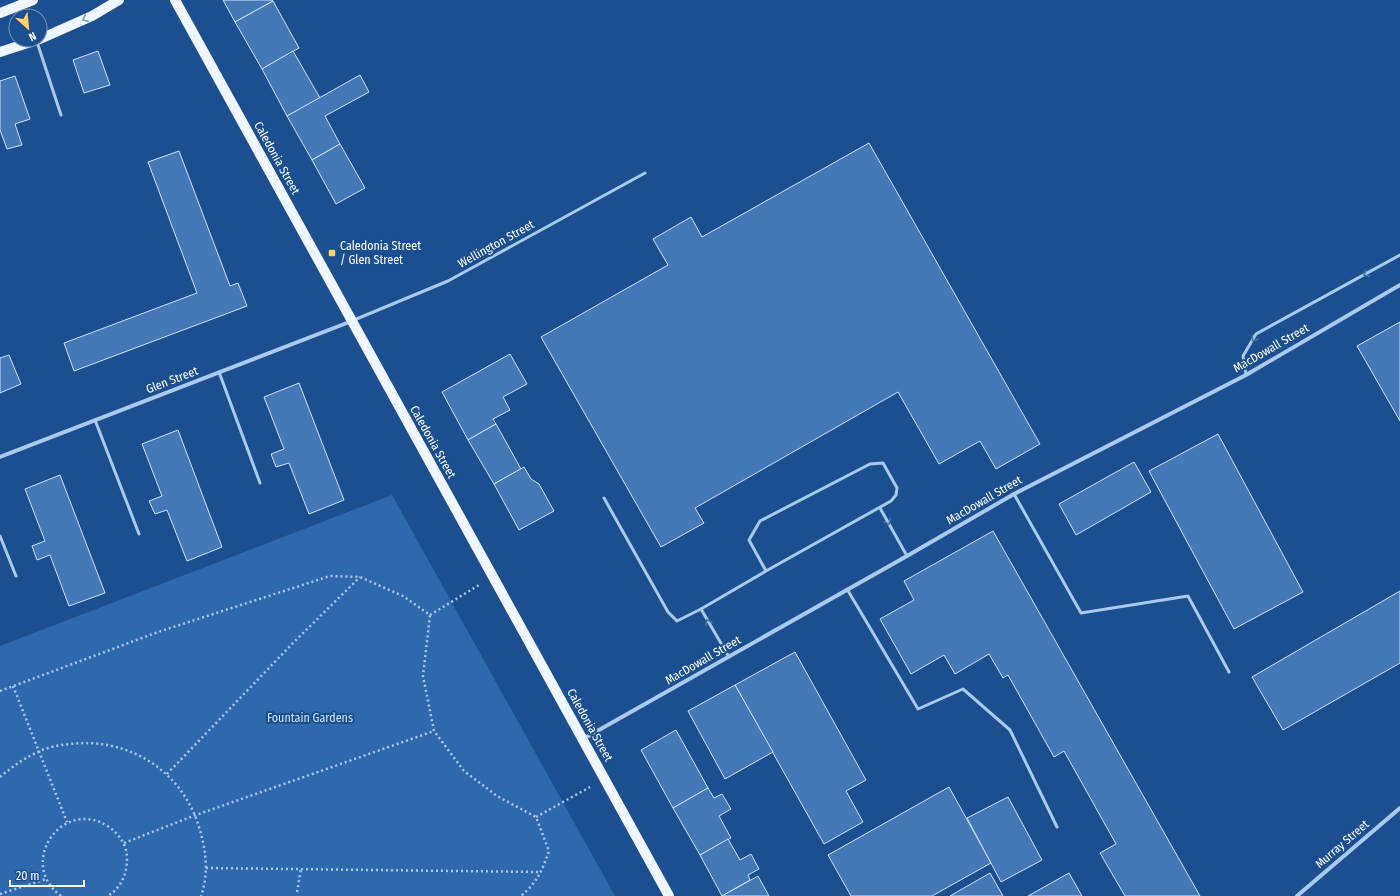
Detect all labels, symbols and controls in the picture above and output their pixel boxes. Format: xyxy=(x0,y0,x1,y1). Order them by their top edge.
north arrow xyxy=(8,8,48,48)
one-way arrow xyxy=(82,14,90,22)
text: N xyxy=(26,29,38,44)
street label: Caledonia Street xyxy=(251,119,303,197)
street label: Wellington Street xyxy=(456,217,537,271)
place label: Caledonia Street / Glen Street xyxy=(340,239,421,267)
marker: Caledonia Street / Glen Street xyxy=(327,248,337,258)
one-way arrow xyxy=(1363,269,1370,276)
street label: MacDowall Street xyxy=(1231,321,1311,375)
one-way arrow xyxy=(1252,334,1259,341)
street label: Glen Street xyxy=(144,364,200,396)
street label: Caledonia Street xyxy=(407,403,459,481)
street label: MacDowall Street xyxy=(944,473,1024,527)
one-way arrow xyxy=(883,518,890,525)
one-way arrow xyxy=(706,619,713,626)
street label: MacDowall Street xyxy=(663,633,743,687)
street label: Caledonia Street xyxy=(564,686,616,764)
park label: Fountain Gardens xyxy=(267,711,353,725)
street label: Murray Street xyxy=(1312,817,1372,871)
scale bar xyxy=(10,862,84,888)
text: 20 m xyxy=(16,869,40,883)

